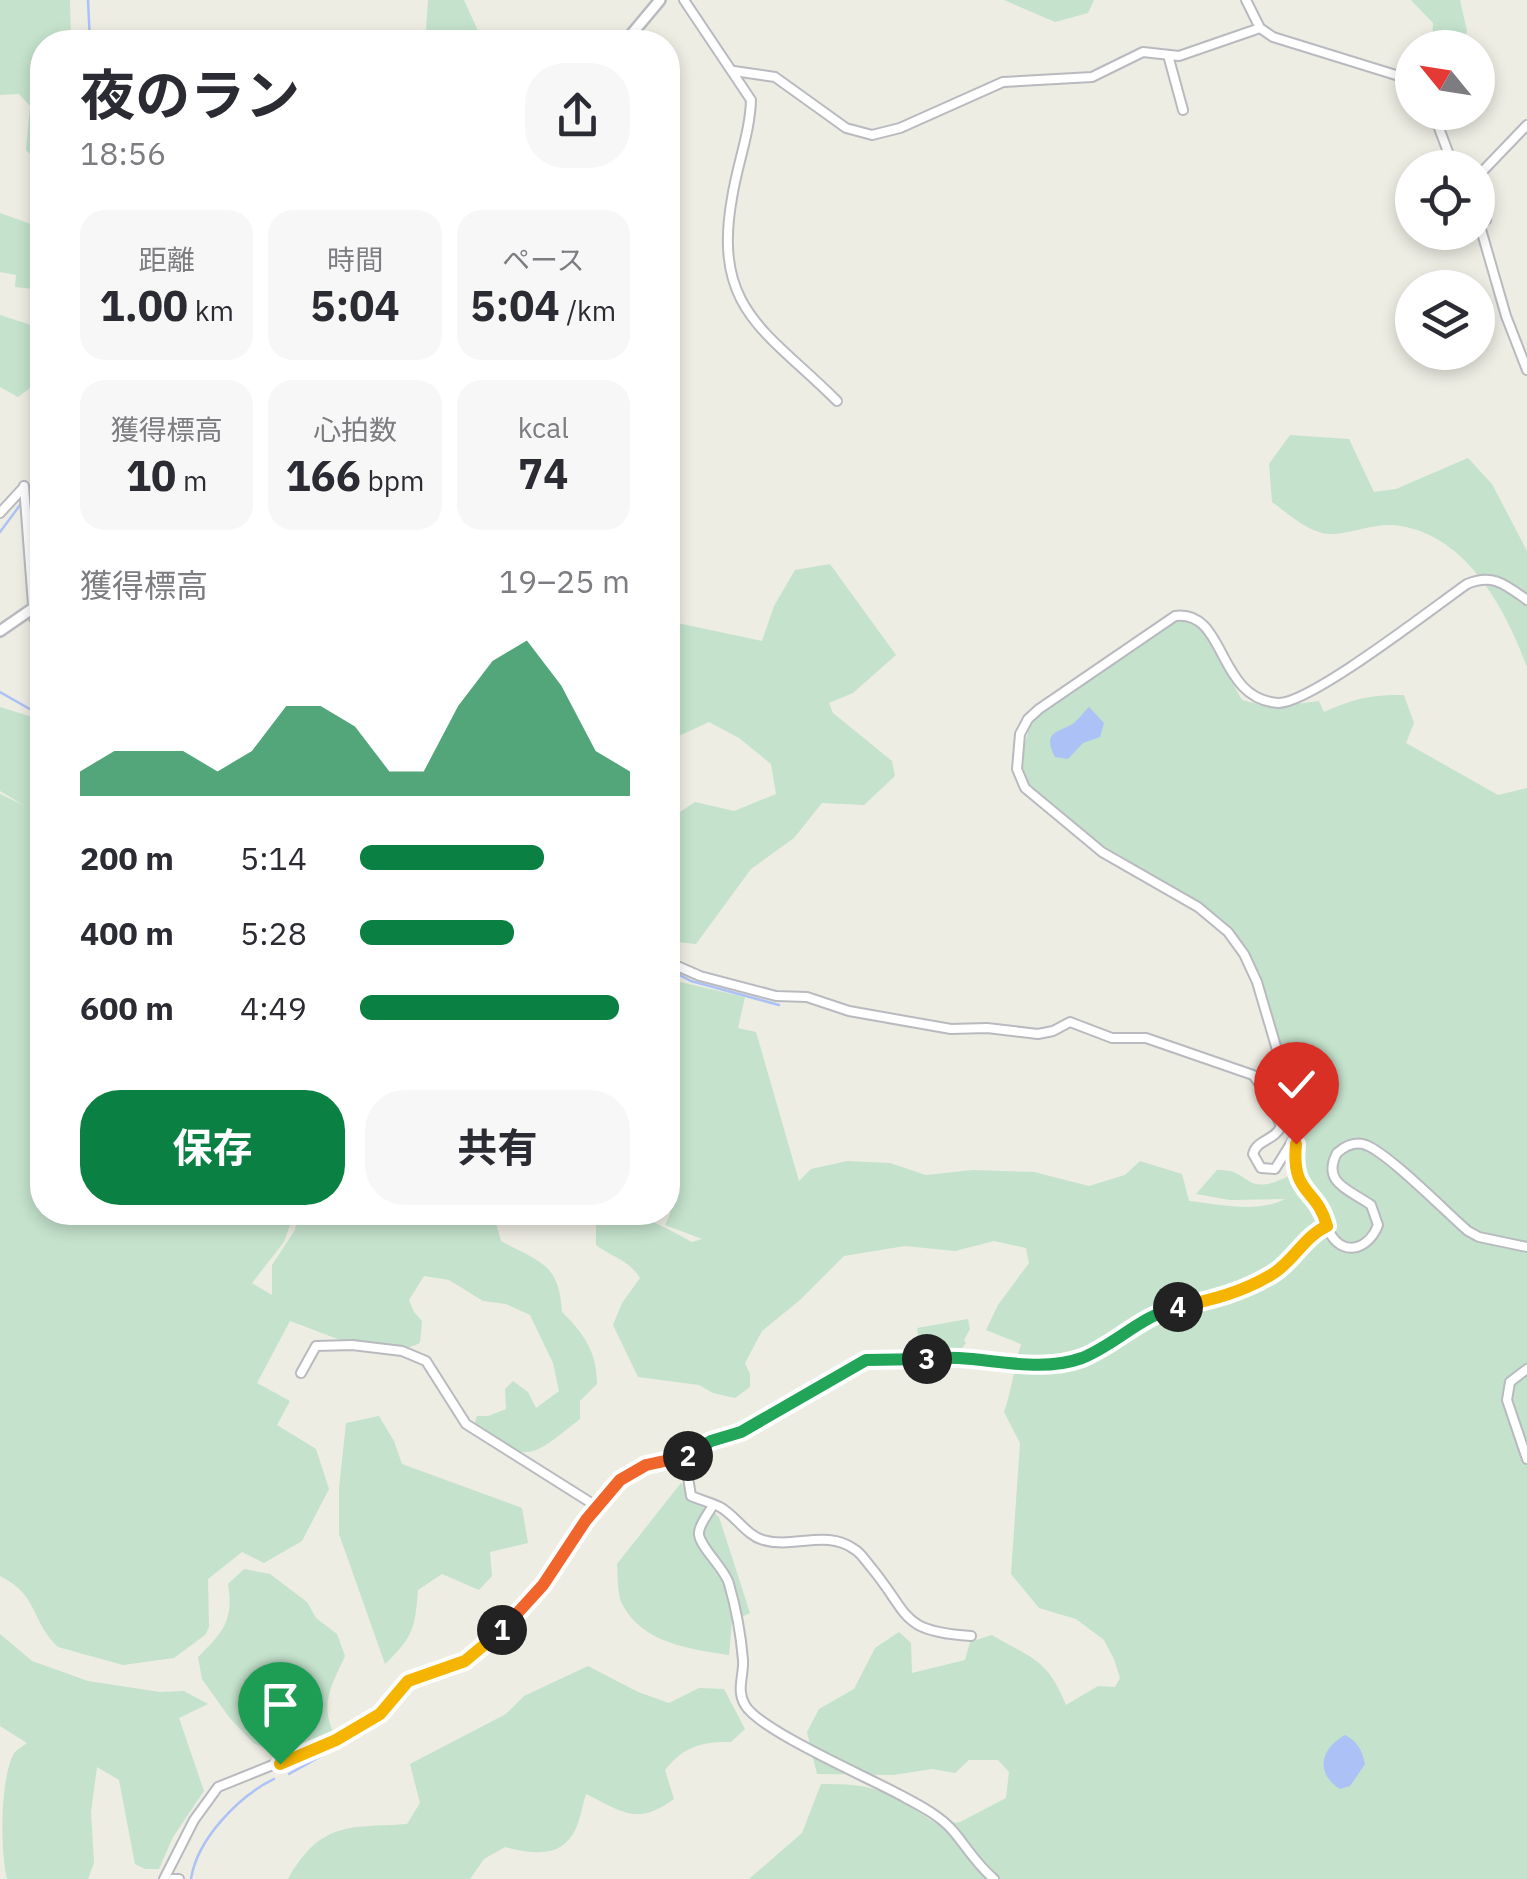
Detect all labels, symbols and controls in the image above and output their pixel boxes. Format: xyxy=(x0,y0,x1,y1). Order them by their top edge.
north arrow xyxy=(1395,30,1495,130)
map controls xyxy=(1395,30,1495,370)
text: 夜のラン xyxy=(80,59,300,130)
button: share xyxy=(525,63,630,168)
text: 18:56 xyxy=(80,132,166,174)
button: locate xyxy=(1395,150,1495,250)
text: 距離 xyxy=(139,241,195,278)
text: 時間 xyxy=(327,241,383,278)
text: ペース xyxy=(502,241,585,278)
button: layers xyxy=(1395,270,1495,370)
text: 1.00 xyxy=(99,278,188,333)
text: 5:04 xyxy=(310,278,400,333)
text: 5:04 xyxy=(470,278,560,333)
text: km xyxy=(188,292,234,329)
text: /km xyxy=(560,292,616,329)
text: kcal xyxy=(518,409,569,446)
text: 獲得標高 xyxy=(111,411,223,448)
text: 心拍数 xyxy=(313,411,397,448)
text: 74 xyxy=(518,446,569,501)
text: 10 xyxy=(126,448,176,503)
text: 166 xyxy=(285,448,361,503)
text: m xyxy=(176,462,207,499)
text: bpm xyxy=(361,462,425,499)
text: 19–25 m xyxy=(499,560,630,602)
text: 獲得標高 xyxy=(80,564,208,606)
text: 200 m xyxy=(80,837,174,879)
text: 5:14 xyxy=(240,837,307,879)
text: 400 m xyxy=(80,912,174,954)
text: 5:28 xyxy=(240,912,307,954)
text: 600 m xyxy=(80,987,174,1029)
text: 4:49 xyxy=(240,987,307,1029)
pin xyxy=(1254,1042,1339,1145)
icon: check xyxy=(1269,1057,1324,1112)
button: 保存 xyxy=(80,1090,345,1205)
button: 共有 xyxy=(365,1090,630,1205)
pin: 4 xyxy=(1153,1282,1203,1332)
text: 4 xyxy=(1170,1288,1186,1325)
pin: 3 xyxy=(902,1334,952,1384)
text: 3 xyxy=(919,1340,935,1377)
pin: 2 xyxy=(663,1431,713,1481)
text: 2 xyxy=(680,1437,696,1474)
pin: 1 xyxy=(477,1605,527,1655)
text: 1 xyxy=(494,1611,510,1648)
pin xyxy=(238,1662,323,1765)
icon: arrive xyxy=(253,1677,308,1732)

